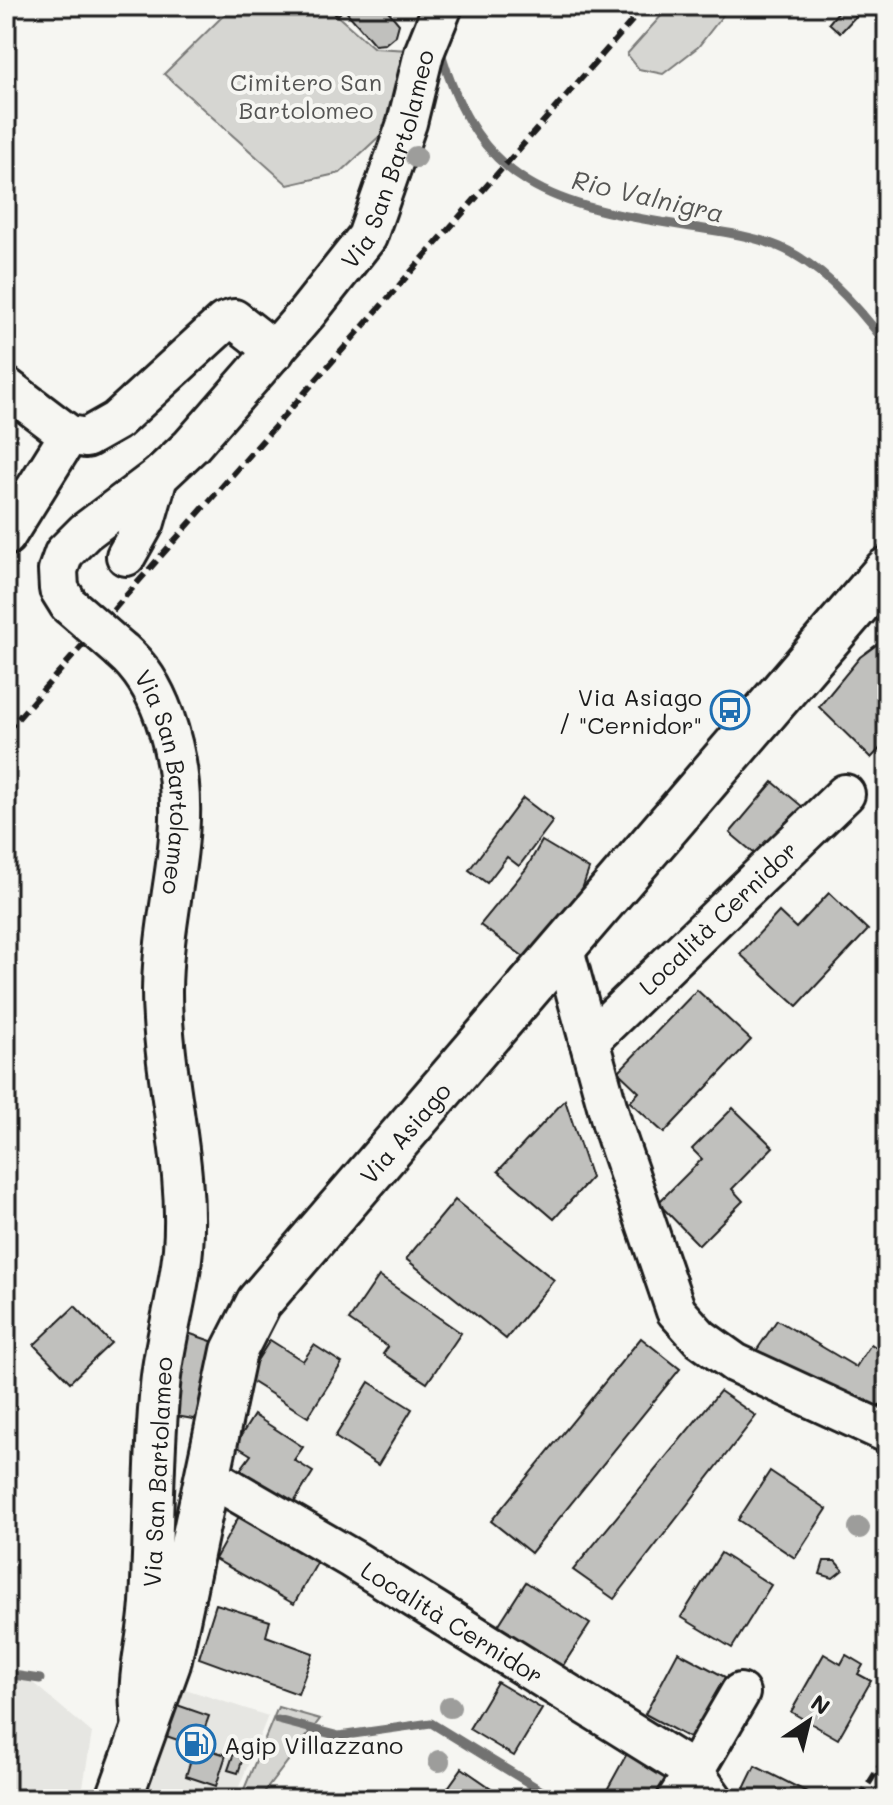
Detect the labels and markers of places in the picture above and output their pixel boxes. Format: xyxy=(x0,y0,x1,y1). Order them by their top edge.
place label: Via Asiago / "Cernidor" xyxy=(559,681,702,740)
bus stop icon: Via Asiago / "Cernidor" xyxy=(709,689,751,731)
fuel station icon: Agip Villazzano xyxy=(175,1723,217,1765)
place label: Agip Villazzano xyxy=(224,1729,403,1760)

